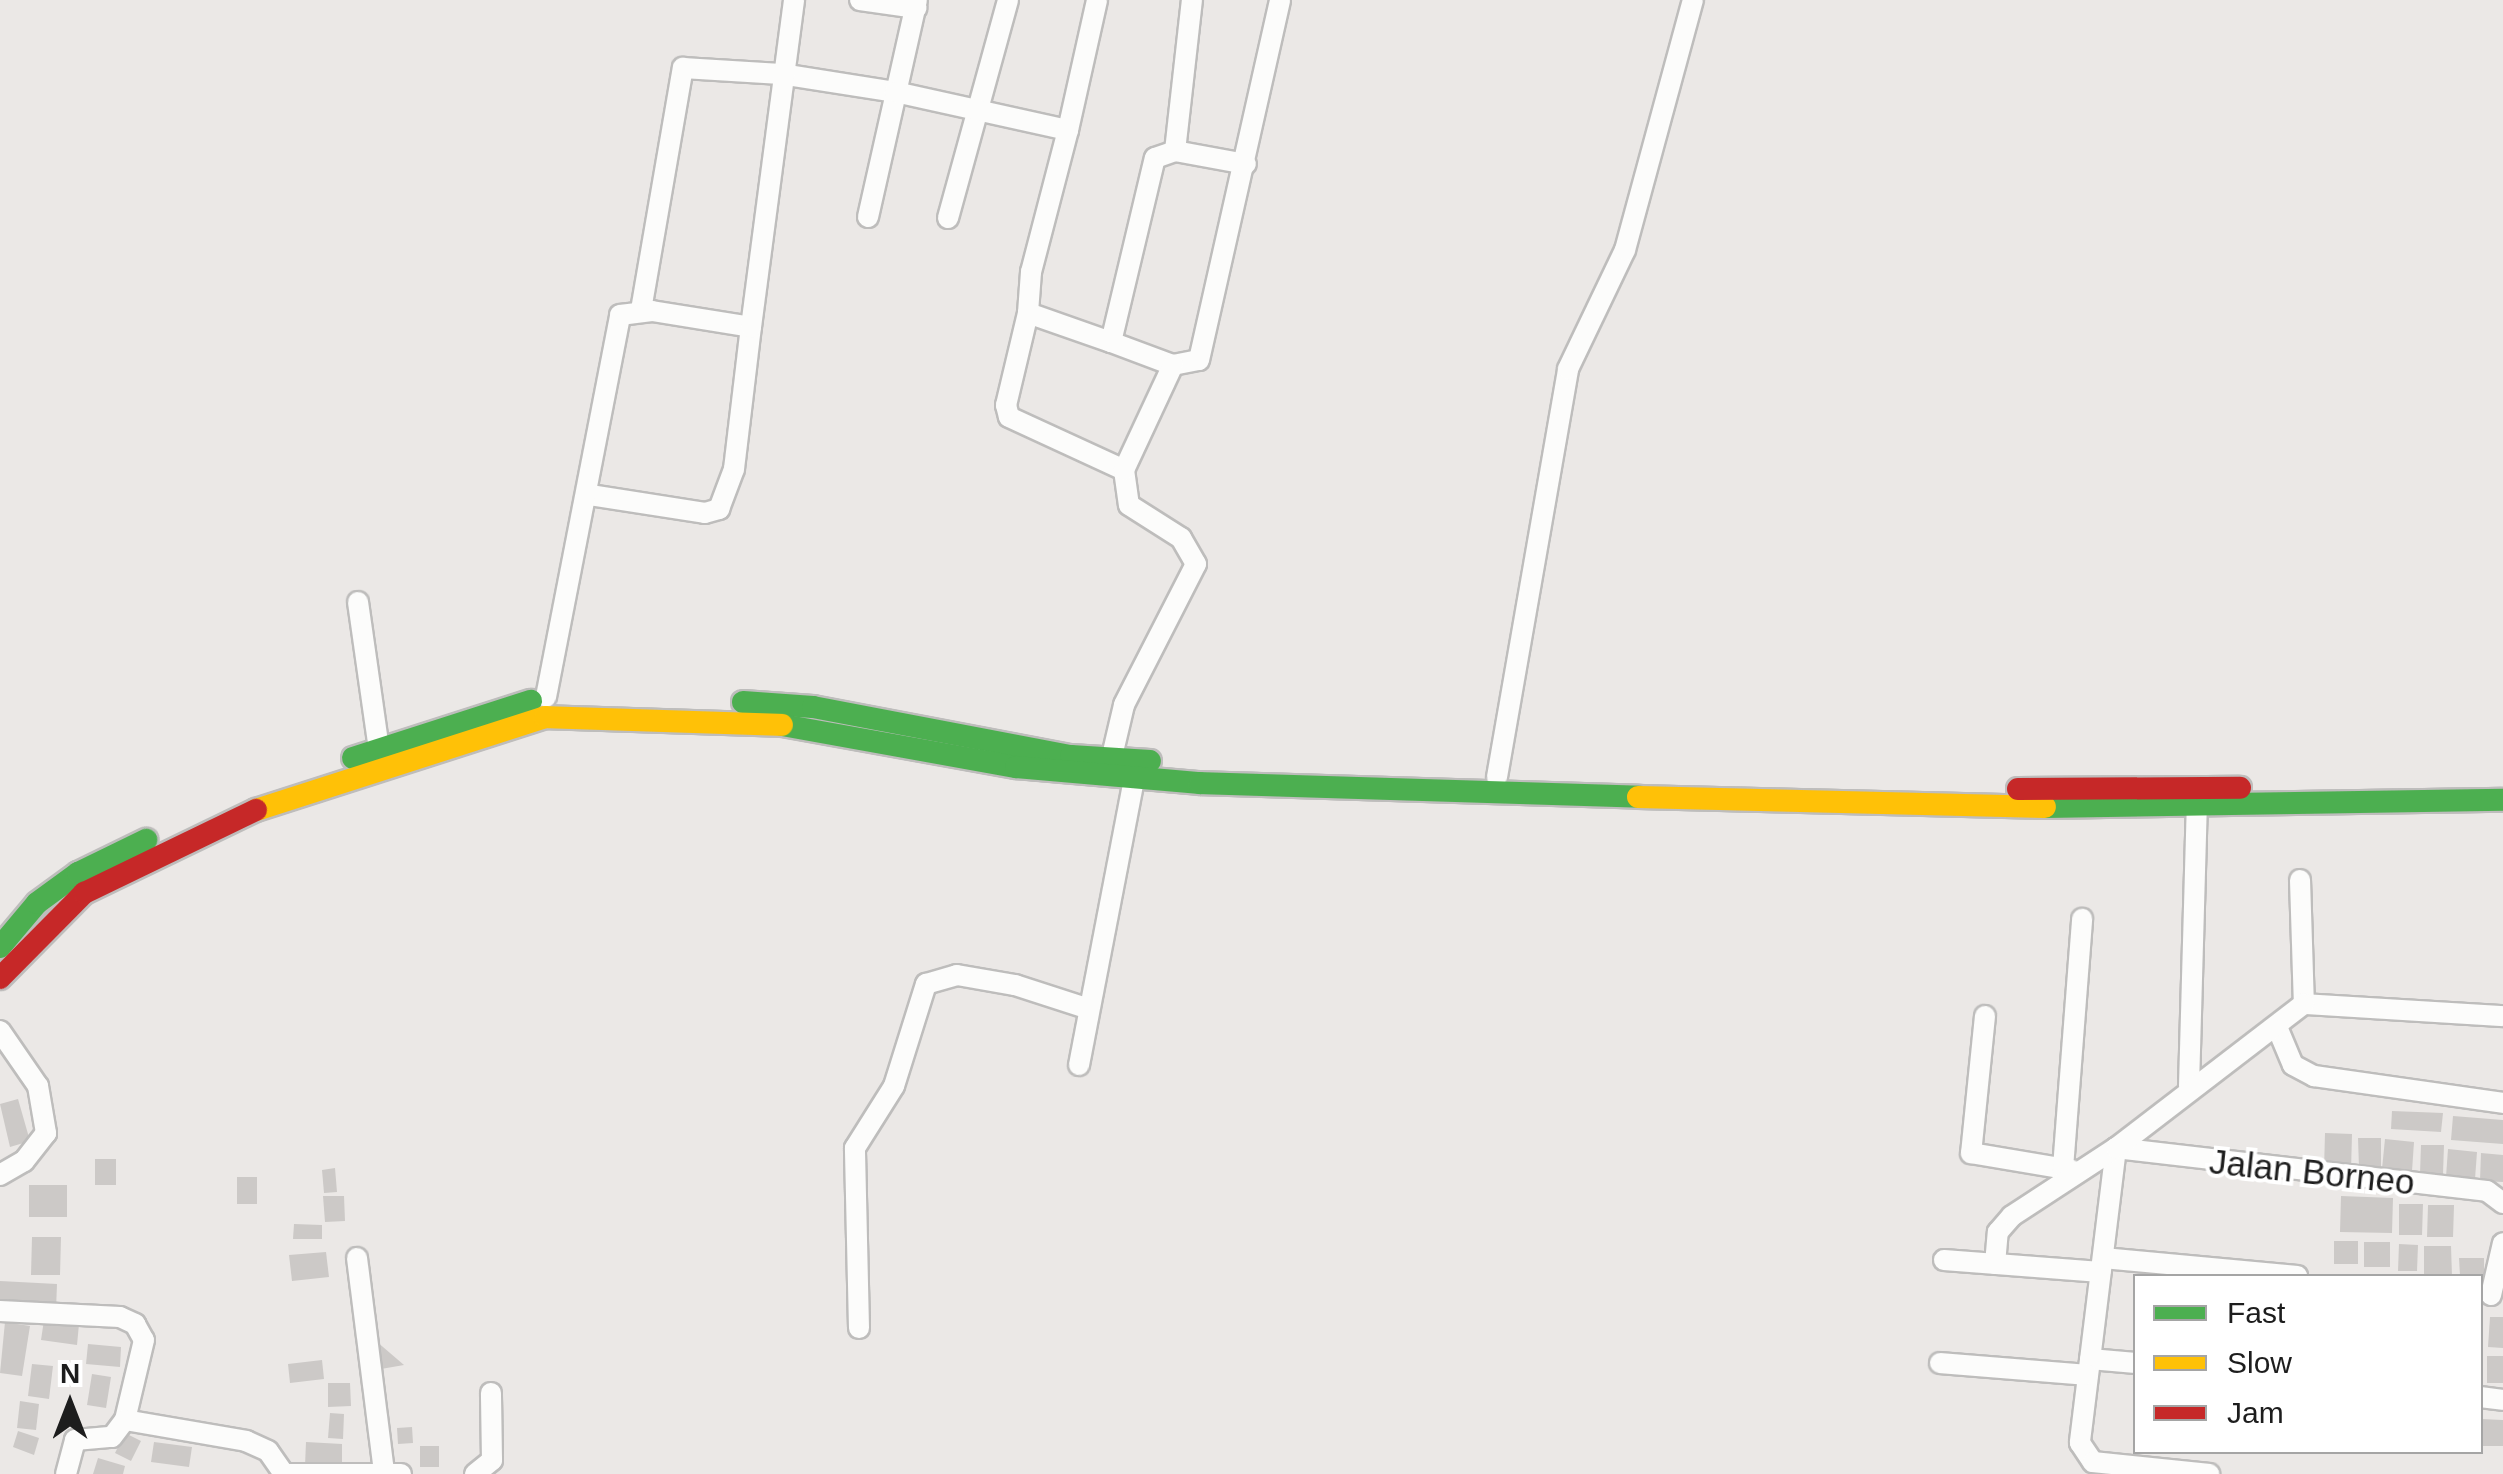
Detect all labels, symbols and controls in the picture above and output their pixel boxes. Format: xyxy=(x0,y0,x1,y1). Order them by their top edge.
street label: Jalan Borneo xyxy=(2207,1140,2417,1204)
legend xyxy=(2133,1274,2483,1454)
text: Fast xyxy=(2227,1296,2285,1329)
text: Slow xyxy=(2227,1346,2292,1379)
north arrow xyxy=(20,1354,120,1454)
text: N xyxy=(60,1358,80,1389)
text: Jam xyxy=(2227,1396,2284,1429)

